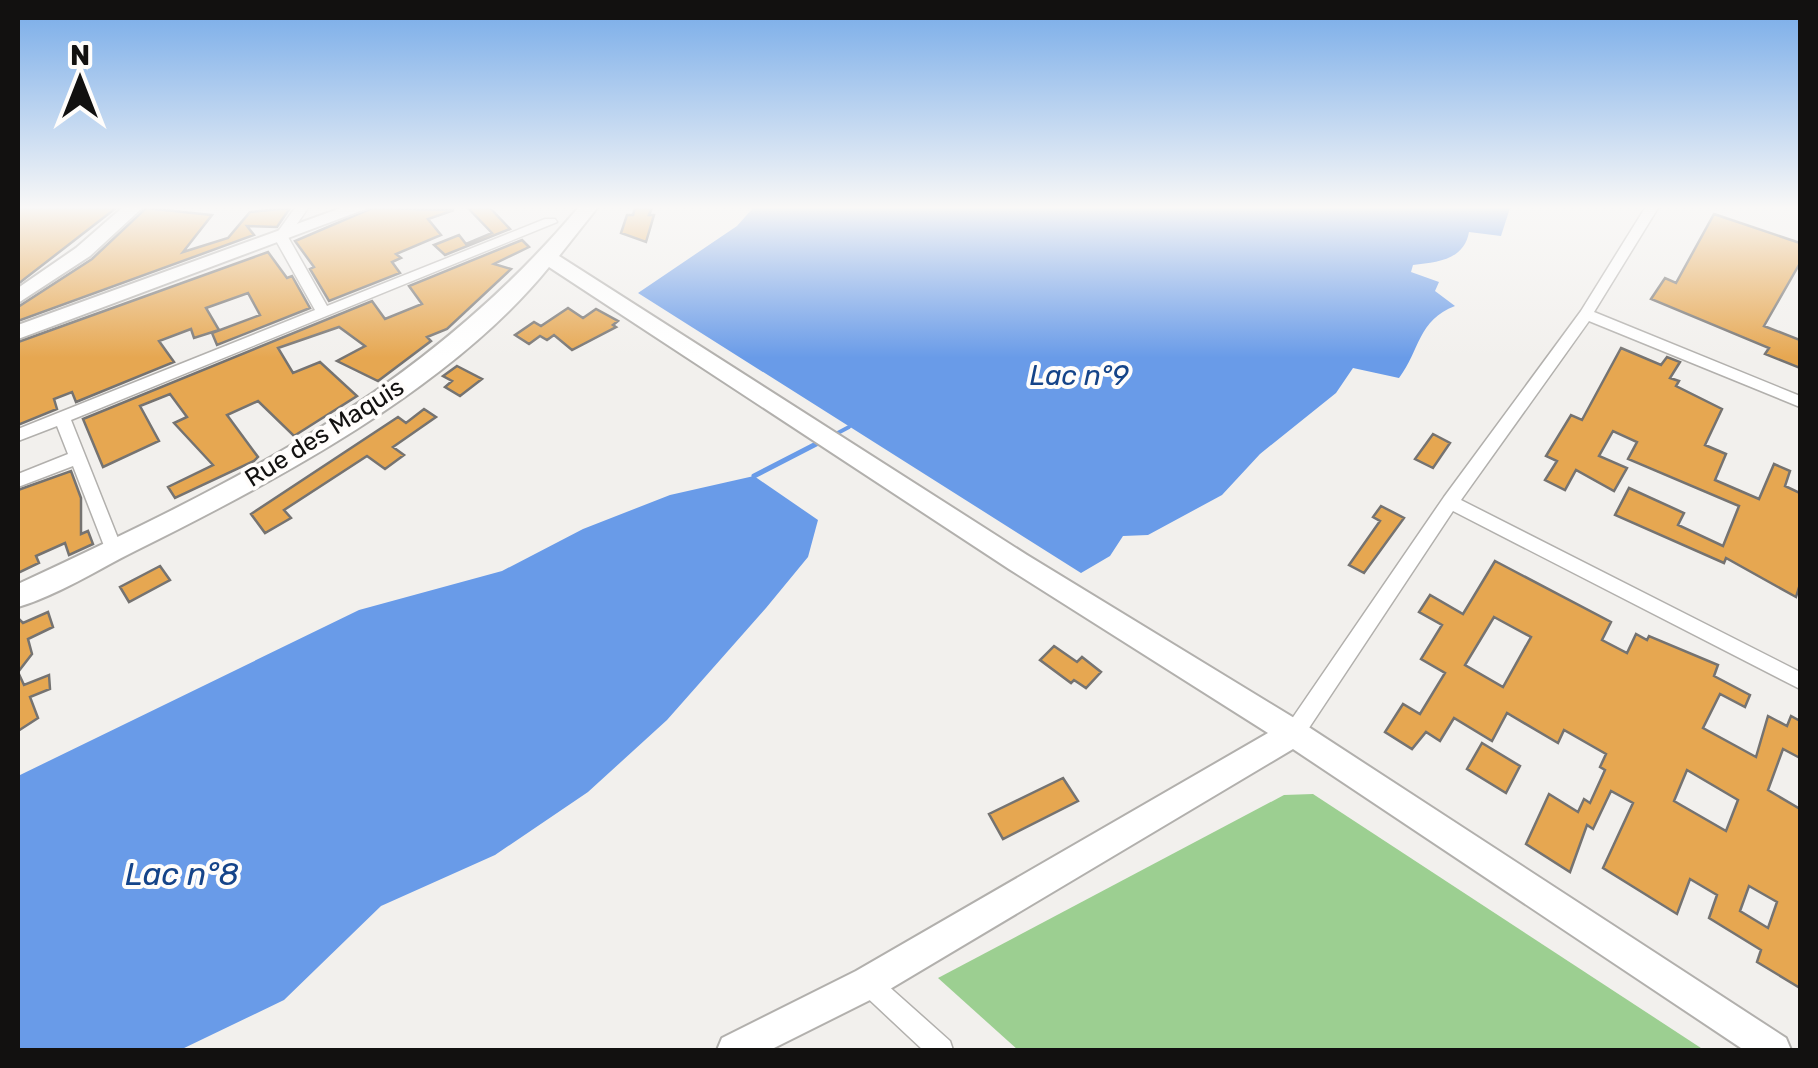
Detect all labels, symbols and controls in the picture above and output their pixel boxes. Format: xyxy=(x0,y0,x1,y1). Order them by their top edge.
north arrow xyxy=(30,30,130,130)
text: N xyxy=(70,39,90,72)
water label: Lac n°9 xyxy=(1030,359,1129,392)
street label: Rue des Maquis xyxy=(240,372,409,493)
water label: Lac n°8 xyxy=(125,855,239,893)

